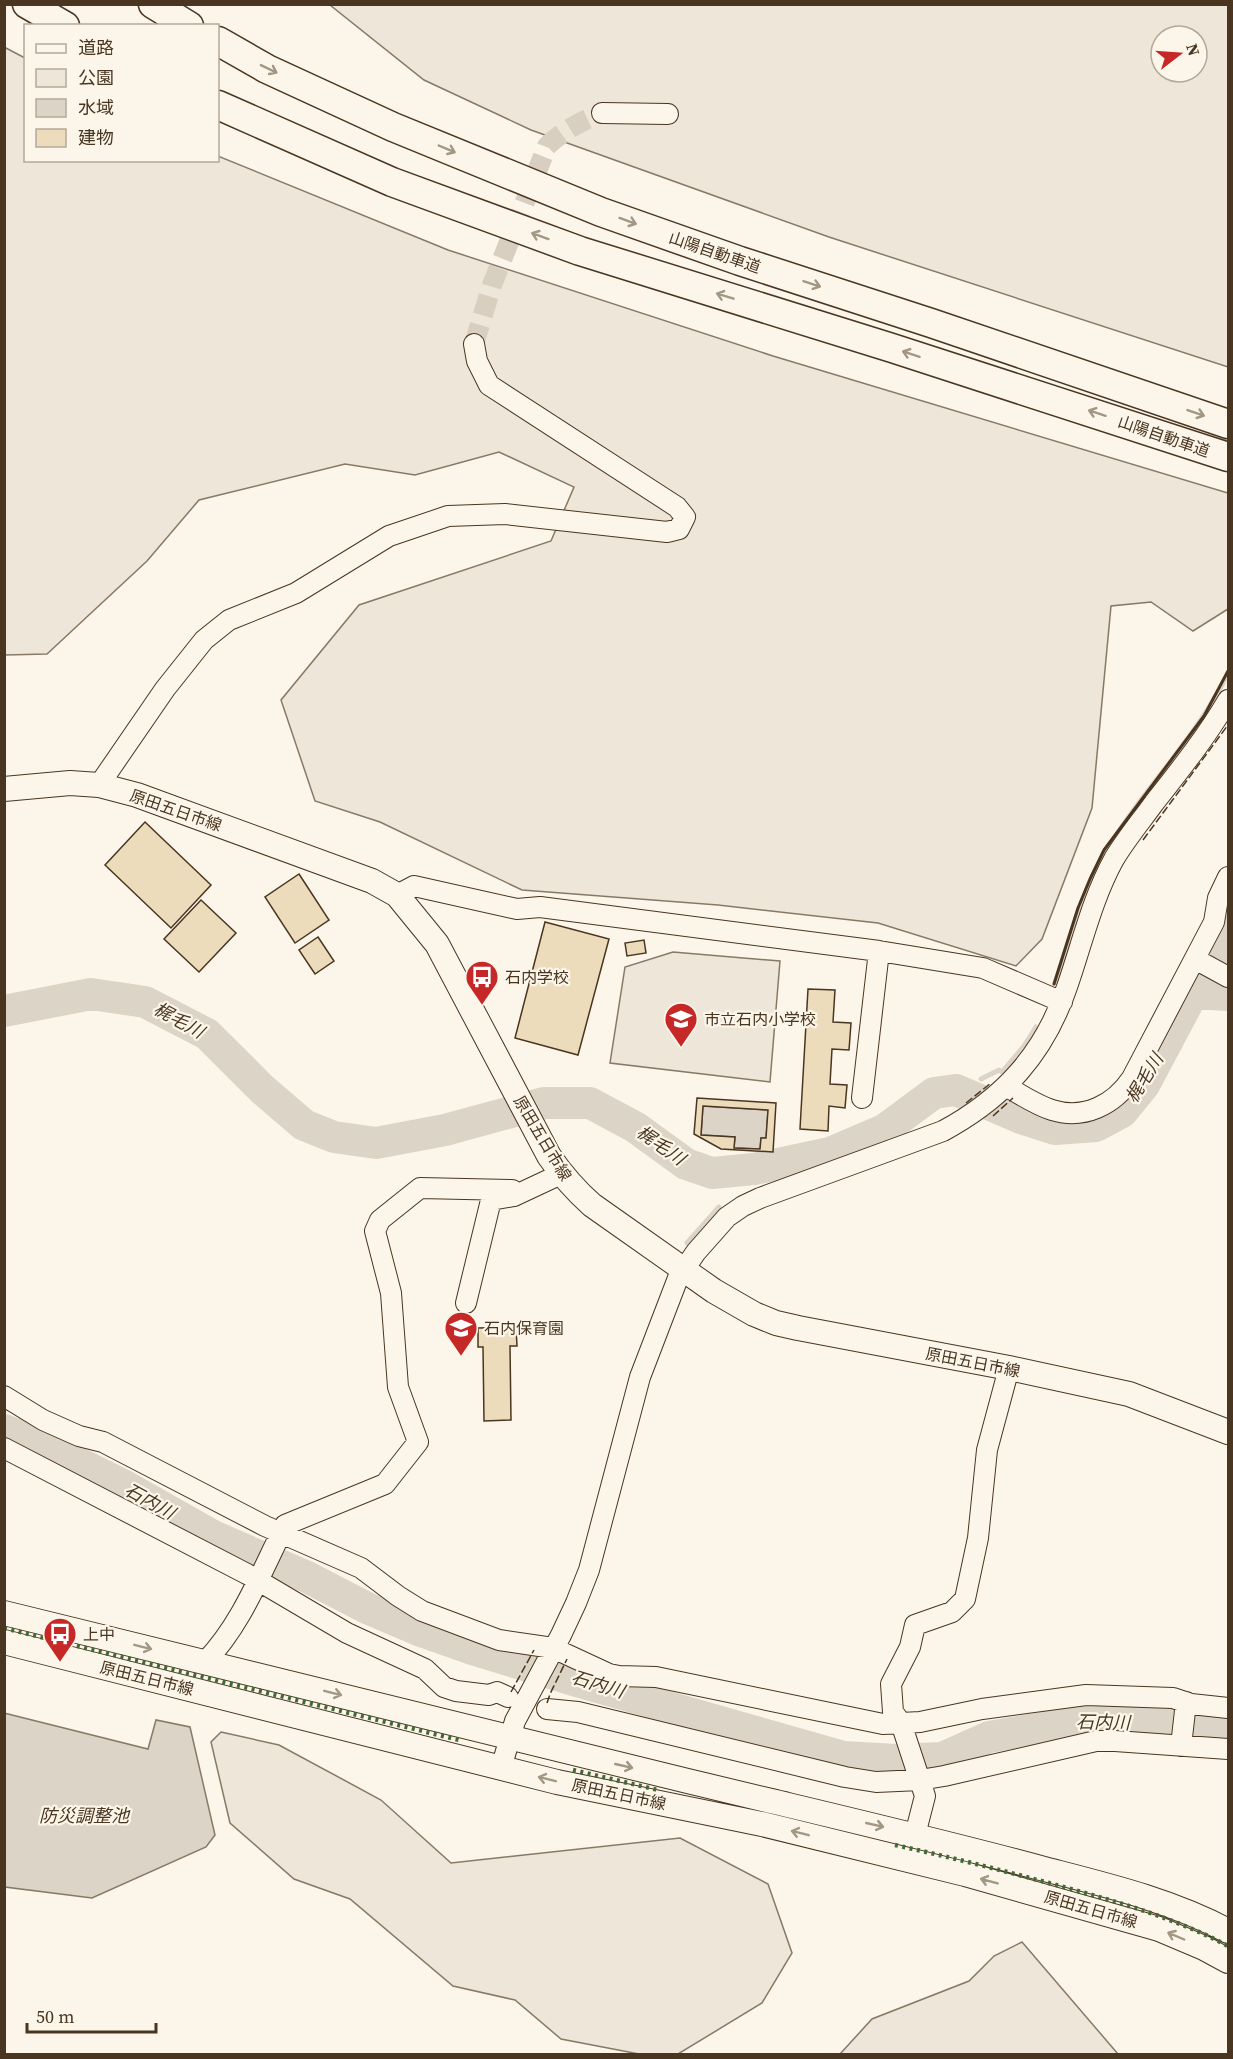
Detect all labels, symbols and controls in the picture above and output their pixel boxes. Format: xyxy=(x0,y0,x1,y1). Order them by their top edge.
legend xyxy=(24,24,219,162)
north arrow xyxy=(1149,24,1209,84)
text: 道路 xyxy=(78,35,114,60)
text: N xyxy=(1181,41,1206,59)
one-way arrow xyxy=(260,63,277,75)
text: 公園 xyxy=(78,65,114,90)
text: 水域 xyxy=(78,95,114,120)
text: 建物 xyxy=(78,125,114,150)
one-way arrow xyxy=(437,144,455,155)
one-way arrow xyxy=(618,217,637,228)
street label: 山陽自動車道 xyxy=(666,226,764,278)
one-way arrow xyxy=(531,230,549,241)
one-way arrow xyxy=(802,280,821,291)
one-way arrow xyxy=(716,290,735,301)
one-way arrow xyxy=(902,348,921,359)
one-way arrow xyxy=(1088,407,1107,418)
one-way arrow xyxy=(1186,408,1205,419)
street label: 山陽自動車道 xyxy=(1115,410,1213,462)
street label: 原田五日市線 xyxy=(127,784,225,836)
bus stop icon: 石内学校 xyxy=(464,959,500,1006)
place label: 石内学校 xyxy=(505,966,569,988)
water label: 梶毛川 xyxy=(149,996,210,1045)
school or university icon: 市立石内小学校 xyxy=(663,1001,699,1048)
place label: 市立石内小学校 xyxy=(704,1008,816,1030)
water label: 梶毛川 xyxy=(1119,1047,1170,1108)
street label: 原田五日市線 xyxy=(509,1091,577,1185)
water label: 梶毛川 xyxy=(632,1119,692,1172)
school or university icon: 石内保育園 xyxy=(443,1310,479,1357)
place label: 石内保育園 xyxy=(484,1317,564,1339)
street label: 原田五日市線 xyxy=(924,1342,1022,1382)
water label: 石内川 xyxy=(120,1477,181,1526)
bus stop icon: 上中 xyxy=(42,1616,78,1663)
place label: 上中 xyxy=(83,1623,115,1645)
one-way arrow xyxy=(133,1641,152,1653)
street label: 原田五日市線 xyxy=(98,1656,196,1700)
water label: 石内川 xyxy=(569,1664,629,1704)
one-way arrow xyxy=(323,1687,342,1699)
water label: 石内川 xyxy=(1076,1709,1132,1735)
one-way arrow xyxy=(614,1760,633,1772)
one-way arrow xyxy=(538,1773,557,1785)
street label: 原田五日市線 xyxy=(570,1773,668,1815)
water label: 防災調整池 xyxy=(39,1803,131,1828)
one-way arrow xyxy=(865,1820,884,1832)
one-way arrow xyxy=(790,1827,809,1839)
one-way arrow xyxy=(980,1875,999,1886)
street label: 原田五日市線 xyxy=(1042,1885,1140,1933)
one-way arrow xyxy=(1167,1930,1185,1941)
scale bar xyxy=(27,1996,156,2034)
text: 50 m xyxy=(36,2004,74,2029)

